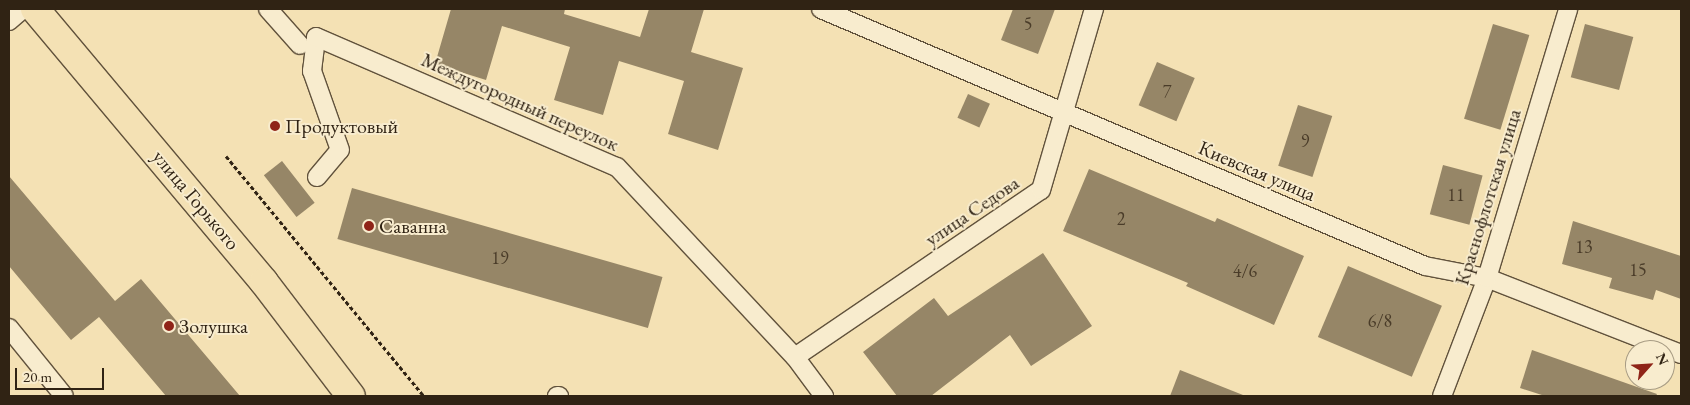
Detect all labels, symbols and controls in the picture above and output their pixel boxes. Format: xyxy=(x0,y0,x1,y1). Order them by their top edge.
house number: 5 xyxy=(1024,13,1032,35)
street label: Междугородный переулок xyxy=(418,48,622,156)
house number: 7 xyxy=(1163,81,1171,103)
street label: Краснофлотская улица xyxy=(1450,106,1526,288)
place label: Продуктовый xyxy=(285,114,398,138)
marker: Продуктовый xyxy=(269,120,281,132)
house number: 9 xyxy=(1301,130,1309,152)
street label: Киевская улица xyxy=(1195,136,1319,206)
street label: улица Горького xyxy=(147,145,245,255)
street label: улица Седова xyxy=(920,171,1024,251)
house number: 11 xyxy=(1447,184,1465,206)
house number: 2 xyxy=(1117,208,1125,230)
place label: Саванна xyxy=(379,214,446,238)
marker: Саванна xyxy=(363,220,375,232)
house number: 13 xyxy=(1575,236,1593,258)
house number: 19 xyxy=(491,247,509,269)
house number: 15 xyxy=(1629,259,1647,281)
house number: 4/6 xyxy=(1233,260,1257,282)
house number: 6/8 xyxy=(1368,310,1392,332)
place label: Золушка xyxy=(179,314,248,338)
marker: Золушка xyxy=(163,320,175,332)
north arrow xyxy=(1625,340,1675,390)
text: N xyxy=(1652,350,1673,368)
scale bar xyxy=(18,358,106,390)
text: 20 m xyxy=(23,367,52,386)

